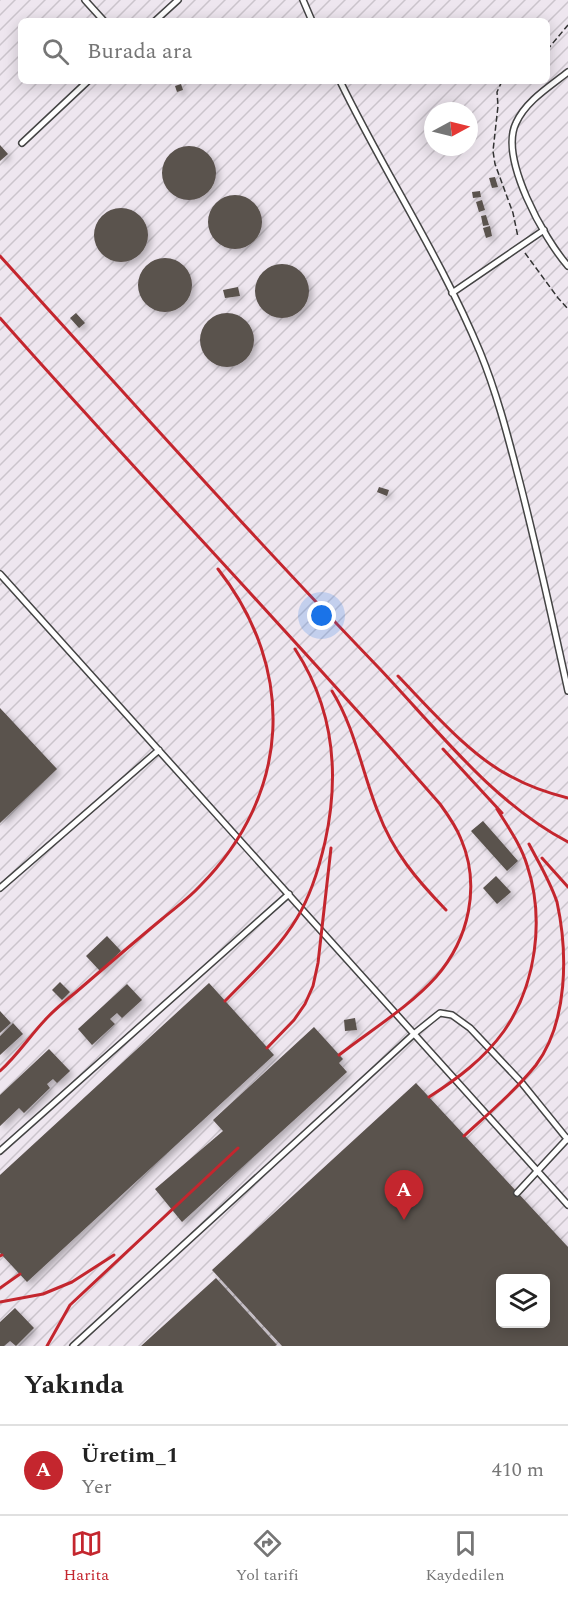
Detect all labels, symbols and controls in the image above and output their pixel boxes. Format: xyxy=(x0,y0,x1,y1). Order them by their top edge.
search box xyxy=(18,18,550,84)
icon: search xyxy=(39,35,72,68)
text: Burada ara xyxy=(87,35,193,68)
north arrow xyxy=(424,102,478,156)
your location xyxy=(307,601,336,630)
pin: A xyxy=(384,1170,424,1220)
map controls xyxy=(496,1274,550,1328)
button: layers xyxy=(496,1274,550,1328)
text: Yakında xyxy=(24,1365,124,1405)
text: Üretim_1 xyxy=(81,1439,179,1472)
text: A xyxy=(36,1455,51,1485)
text: 410 m xyxy=(492,1455,544,1485)
text: Yer xyxy=(81,1472,112,1502)
tab: Harita xyxy=(63,1527,109,1587)
tab: Yol tarifi xyxy=(236,1527,299,1587)
tab: Kaydedilen xyxy=(426,1527,505,1587)

